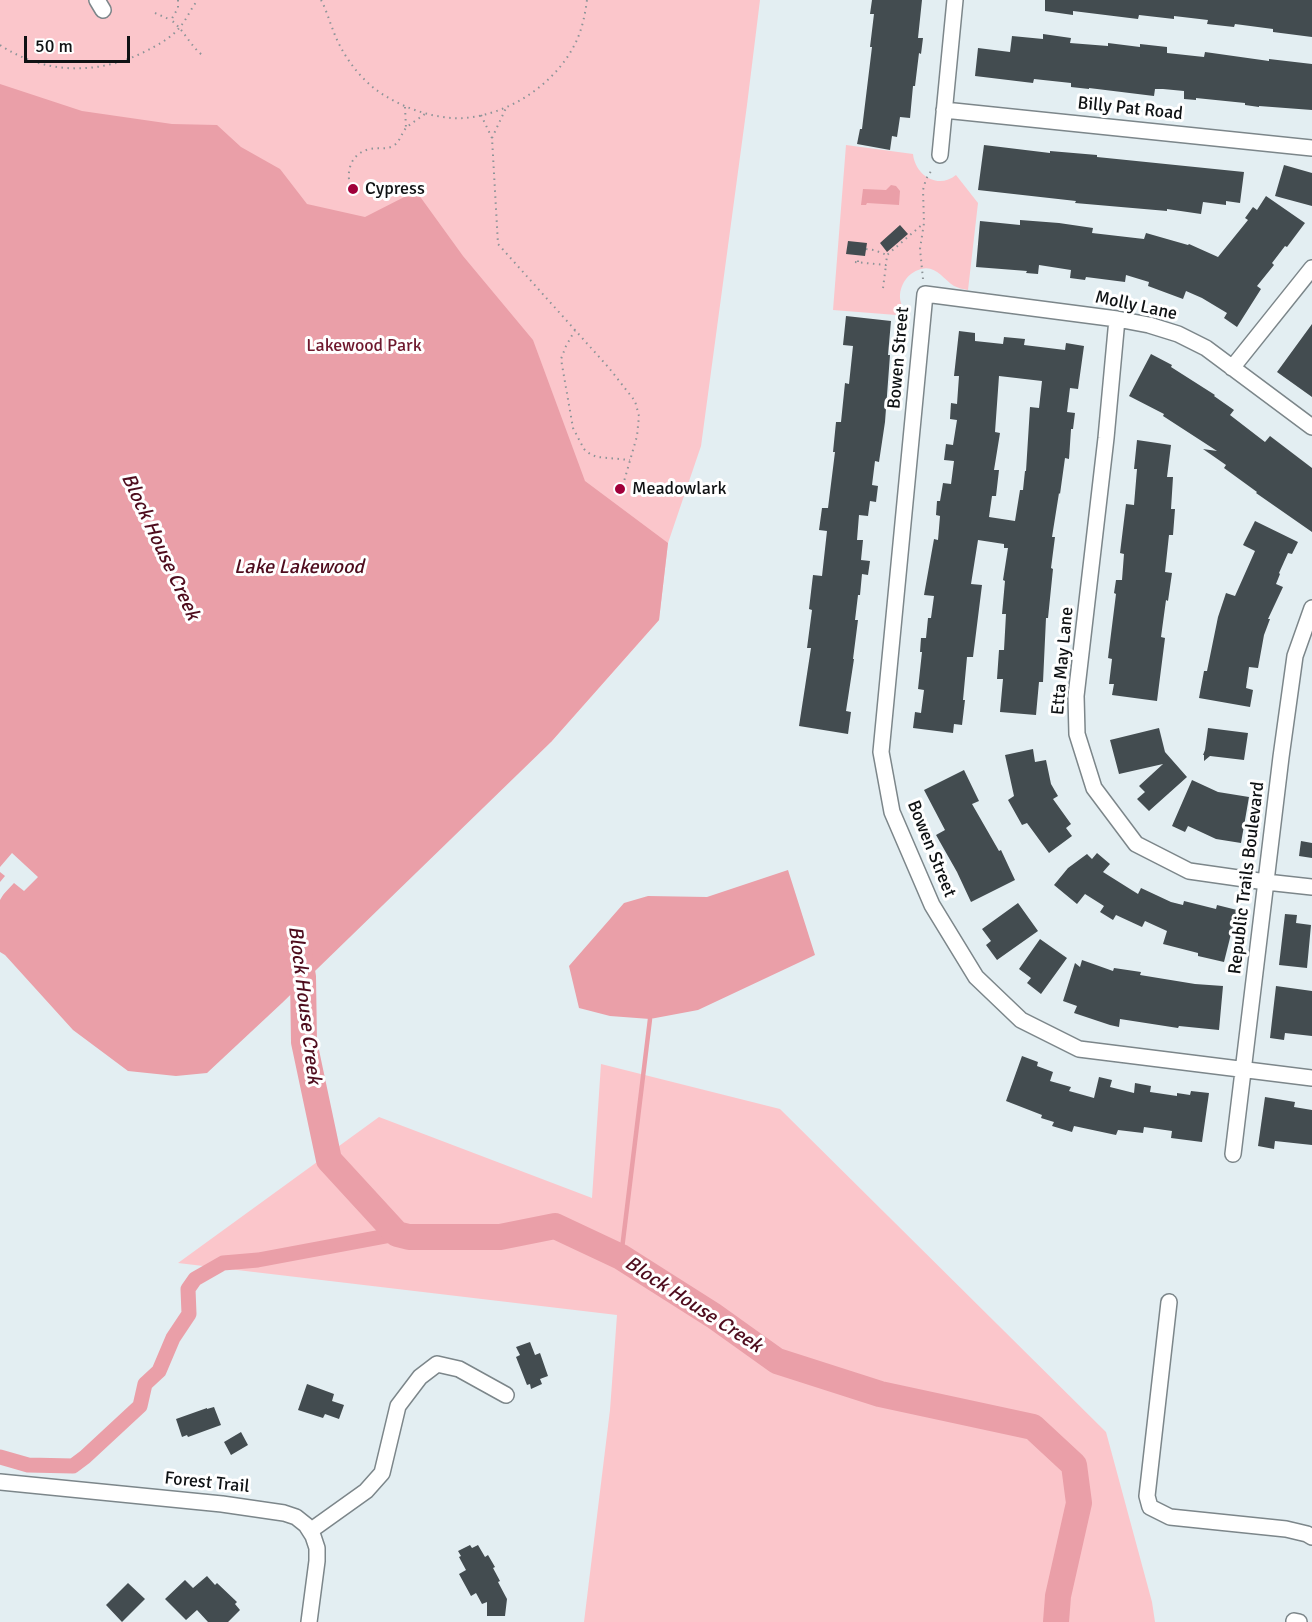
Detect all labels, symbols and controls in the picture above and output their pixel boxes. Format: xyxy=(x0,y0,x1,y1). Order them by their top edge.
scale bar xyxy=(27,24,134,62)
text: 50 m xyxy=(35,35,73,57)
street label: Billy Pat Road xyxy=(1076,93,1184,125)
place label: Cypress xyxy=(365,178,425,200)
marker: Cypress xyxy=(346,182,360,196)
street label: Molly Lane xyxy=(1093,287,1179,325)
street label: Bowen Street xyxy=(884,306,914,410)
park label: Lakewood Park xyxy=(306,335,422,357)
water label: Block House Creek xyxy=(115,470,205,624)
place label: Meadowlark xyxy=(632,478,726,500)
marker: Meadowlark xyxy=(613,482,627,496)
water label: Lake Lakewood xyxy=(234,556,364,580)
street label: Etta May Lane xyxy=(1048,606,1078,716)
street label: Republic Trails Boulevard xyxy=(1224,780,1270,976)
street label: Bowen Street xyxy=(902,797,960,901)
water label: Block House Creek xyxy=(282,925,326,1085)
water label: Block House Creek xyxy=(620,1252,766,1358)
street label: Forest Trail xyxy=(163,1468,251,1498)

